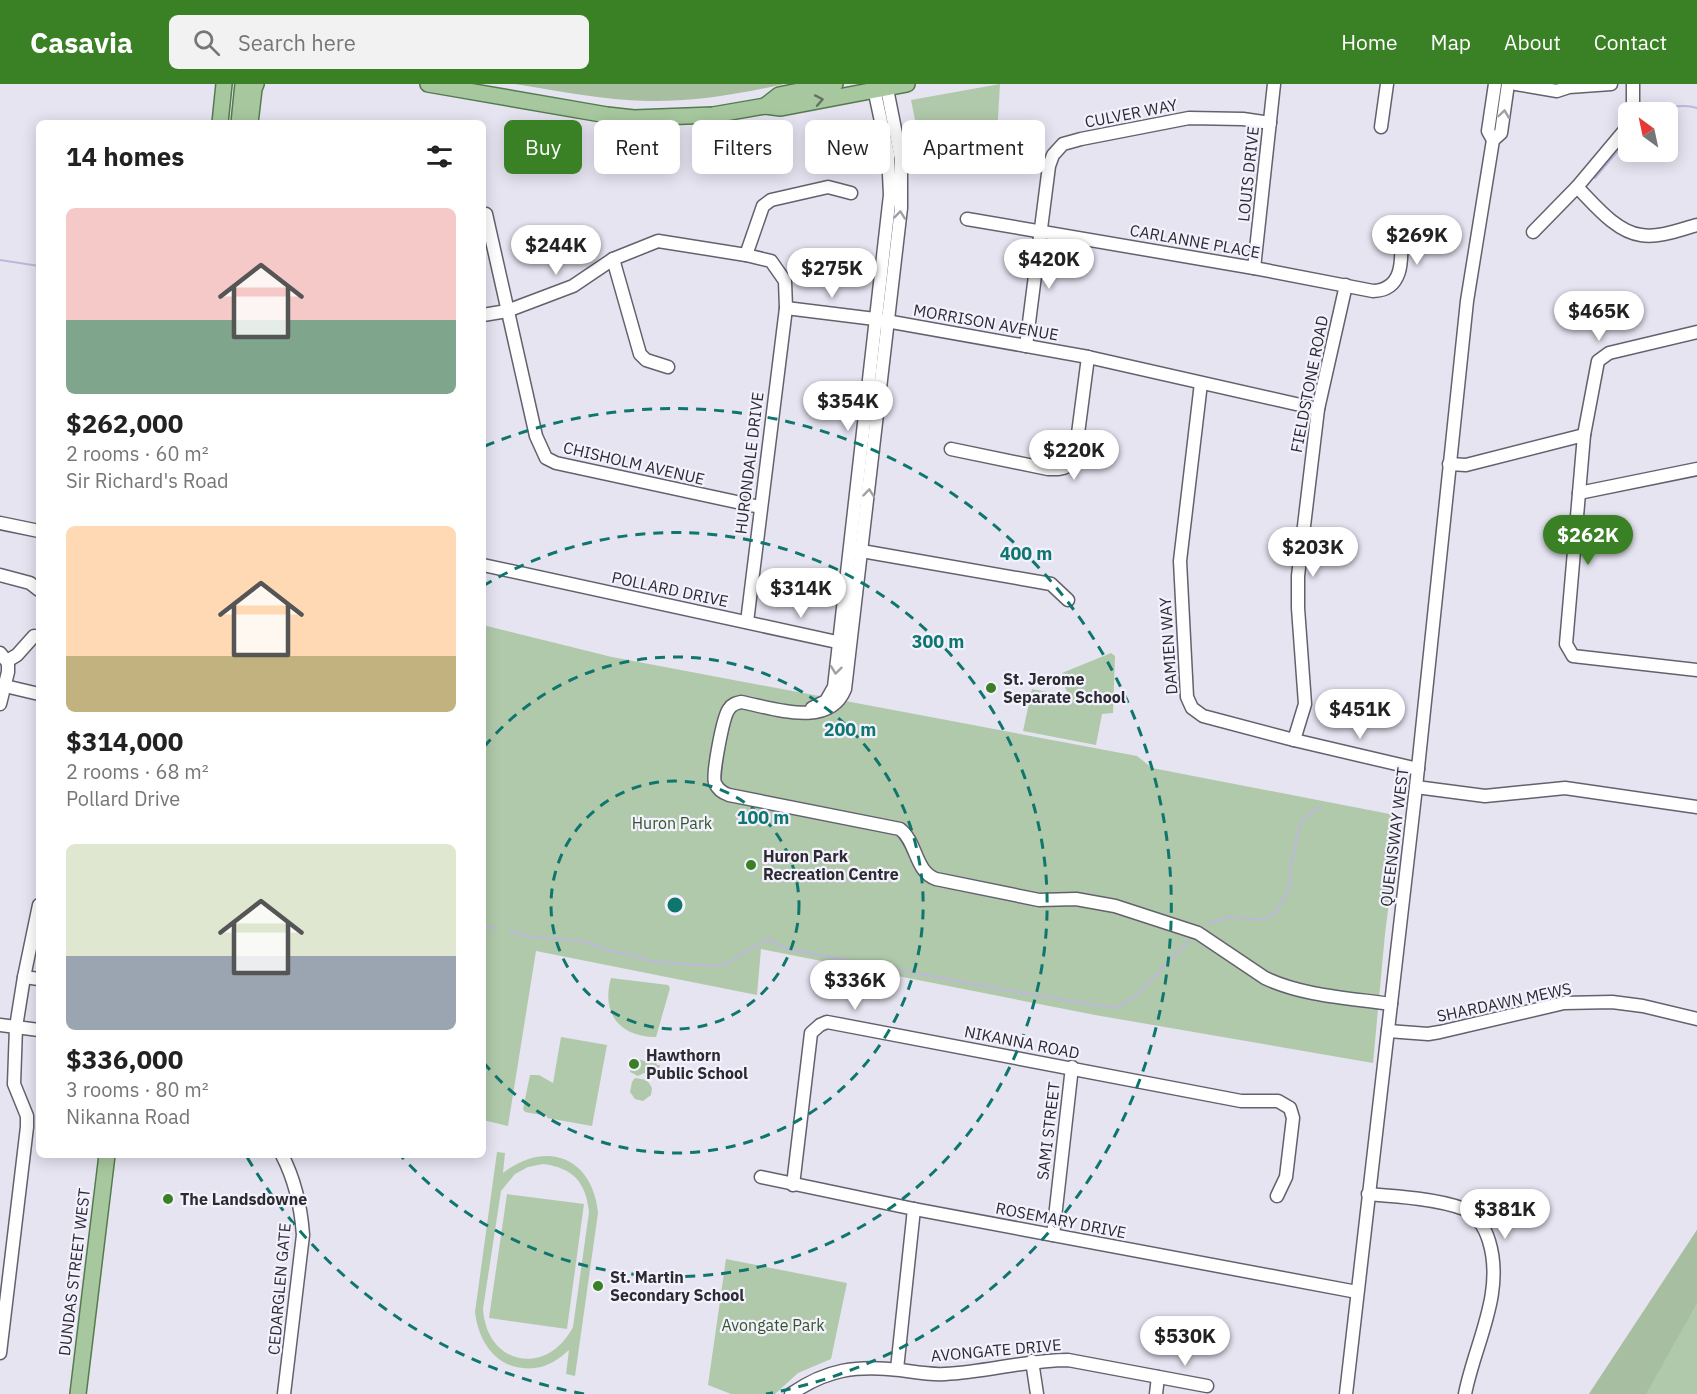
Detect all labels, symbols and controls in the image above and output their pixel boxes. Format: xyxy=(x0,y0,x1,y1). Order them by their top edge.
search box xyxy=(169,15,589,69)
text: Casavia xyxy=(30,24,133,61)
icon: search xyxy=(190,26,223,59)
text: Search here xyxy=(238,28,356,57)
text: Home xyxy=(1341,28,1398,56)
text: Map xyxy=(1431,28,1471,56)
text: About xyxy=(1504,28,1561,56)
text: Contact xyxy=(1594,28,1667,56)
one-way arrow xyxy=(814,94,824,107)
street label: CULVER WAY xyxy=(1083,94,1180,132)
north arrow xyxy=(1618,102,1678,162)
map controls xyxy=(1618,102,1678,162)
one-way arrow xyxy=(1497,109,1510,119)
chip: Buy xyxy=(504,120,582,174)
chip: Rent xyxy=(594,120,680,174)
chip: Filters xyxy=(692,120,793,174)
chip: New xyxy=(805,120,890,174)
chip: Apartment xyxy=(902,120,1045,174)
street label: LOUIS DRIVE xyxy=(1233,125,1263,223)
text: 14 homes xyxy=(66,139,184,173)
icon: filters xyxy=(423,140,456,173)
one-way arrow xyxy=(893,211,906,220)
pin: $269K xyxy=(1375,215,1459,266)
street label: CARLANNE PLACE xyxy=(1128,220,1262,262)
text: $269K xyxy=(1386,221,1448,248)
pin: $244K xyxy=(514,225,598,276)
text: $244K xyxy=(525,231,587,258)
pin: $420K xyxy=(1007,239,1091,290)
text: $420K xyxy=(1018,245,1080,272)
icon: home xyxy=(207,247,315,355)
pin: $275K xyxy=(790,248,874,299)
text: $275K xyxy=(801,254,863,281)
pin: $465K xyxy=(1557,291,1641,342)
text: $465K xyxy=(1568,297,1630,324)
street label: MORRISON AVENUE xyxy=(912,299,1060,345)
street label: FIELDSTONE ROAD xyxy=(1286,314,1332,454)
pin: $354K xyxy=(806,381,890,432)
text: $354K xyxy=(817,387,879,414)
street label: HURONDALE DRIVE xyxy=(730,391,768,535)
text: $262,000 xyxy=(66,406,183,440)
pin: $220K xyxy=(1032,430,1116,481)
text: $220K xyxy=(1043,436,1105,463)
street label: CHISHOLM AVENUE xyxy=(561,437,707,489)
text: 2 rooms · 60 m² xyxy=(66,440,209,467)
text: Sir Richard's Road xyxy=(66,467,229,494)
one-way arrow xyxy=(862,488,875,497)
pin: $262K xyxy=(1546,515,1630,566)
text: $262K xyxy=(1557,521,1619,548)
pin: $203K xyxy=(1271,527,1355,578)
text: $203K xyxy=(1282,533,1344,560)
text: 400 m xyxy=(1000,542,1052,565)
icon: home xyxy=(207,565,315,673)
street label: POLLARD DRIVE xyxy=(610,567,730,611)
pin: $314K xyxy=(759,568,843,619)
text: $314K xyxy=(770,574,832,601)
street label: DAMIEN WAY xyxy=(1155,596,1181,695)
text: 300 m xyxy=(912,630,964,653)
one-way arrow xyxy=(831,665,843,674)
place label: St. Jerome Separate School xyxy=(1003,669,1126,707)
marker: St. Jerome Separate School xyxy=(984,681,998,695)
pin: $451K xyxy=(1318,689,1402,740)
text: $451K xyxy=(1329,695,1391,722)
text: 200 m xyxy=(824,718,876,741)
text: $314,000 xyxy=(66,724,183,758)
text: 2 rooms · 68 m² xyxy=(66,758,209,785)
street label: QUEENSWAY WEST xyxy=(1376,766,1412,908)
text: Pollard Drive xyxy=(66,785,180,812)
text: 100 m xyxy=(737,806,789,829)
park label: Huron Park xyxy=(632,813,713,833)
place label: Huron Park Recreation Centre xyxy=(763,846,899,884)
marker: Huron Park Recreation Centre xyxy=(744,858,758,872)
icon: home xyxy=(207,883,315,991)
centre of rings xyxy=(665,895,685,915)
pin: $336K xyxy=(813,960,897,1011)
text: $336K xyxy=(824,966,886,993)
street label: SHARDAWN MEWS xyxy=(1435,978,1573,1026)
street label: NIKANNA ROAD xyxy=(963,1021,1081,1063)
text: $336,000 xyxy=(66,1042,183,1076)
place label: Hawthorn Public School xyxy=(646,1045,748,1083)
marker: Hawthorn Public School xyxy=(627,1057,641,1071)
text: 3 rooms · 80 m² xyxy=(66,1076,209,1103)
street label: SAMI STREET xyxy=(1032,1081,1064,1181)
text: Nikanna Road xyxy=(66,1103,190,1130)
street label: DUNDAS STREET WEST xyxy=(54,1187,94,1357)
place label: The Landsdowne xyxy=(180,1189,307,1209)
pin: $381K xyxy=(1463,1189,1547,1240)
marker: The Landsdowne xyxy=(161,1192,175,1206)
text: $381K xyxy=(1474,1195,1536,1222)
street label: ROSEMARY DRIVE xyxy=(994,1198,1128,1242)
street label: CEDARGLEN GATE xyxy=(263,1222,295,1356)
place label: St. Martin Secondary School xyxy=(610,1267,744,1305)
marker: St. Martin Secondary School xyxy=(591,1279,605,1293)
park label: Avongate Park xyxy=(721,1315,825,1335)
pin: $530K xyxy=(1143,1316,1227,1367)
text: $530K xyxy=(1154,1322,1216,1349)
street label: AVONGATE DRIVE xyxy=(930,1334,1062,1366)

